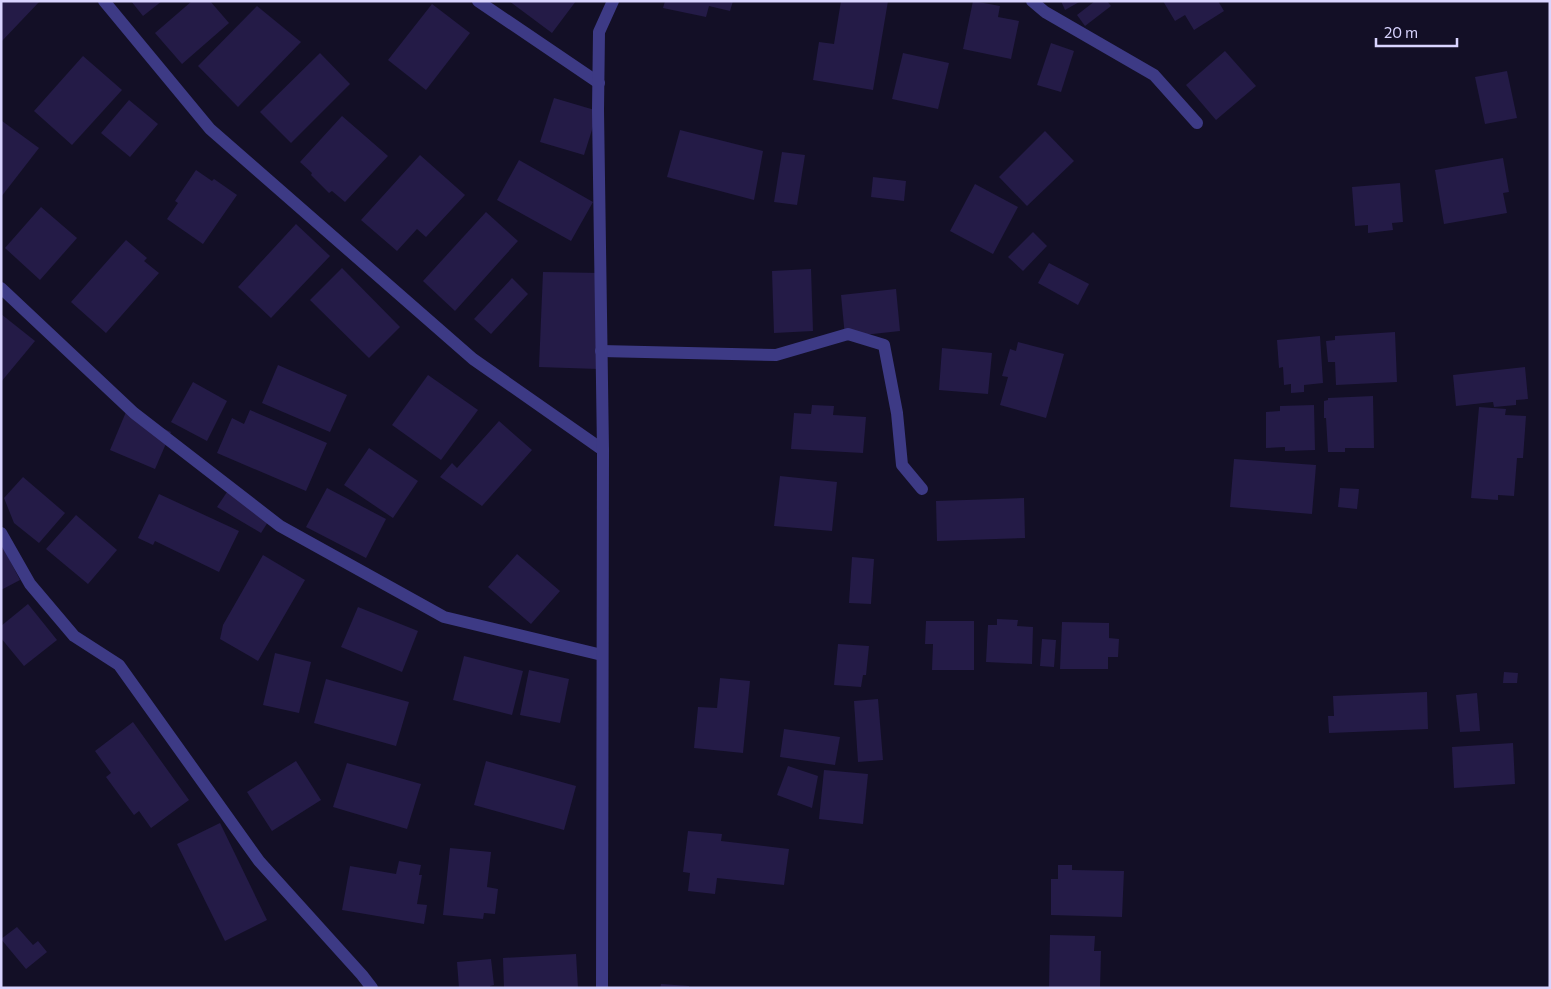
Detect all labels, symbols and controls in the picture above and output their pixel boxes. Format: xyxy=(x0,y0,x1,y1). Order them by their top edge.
scale bar xyxy=(1376,15,1457,47)
text: 20 m xyxy=(1384,23,1418,41)

